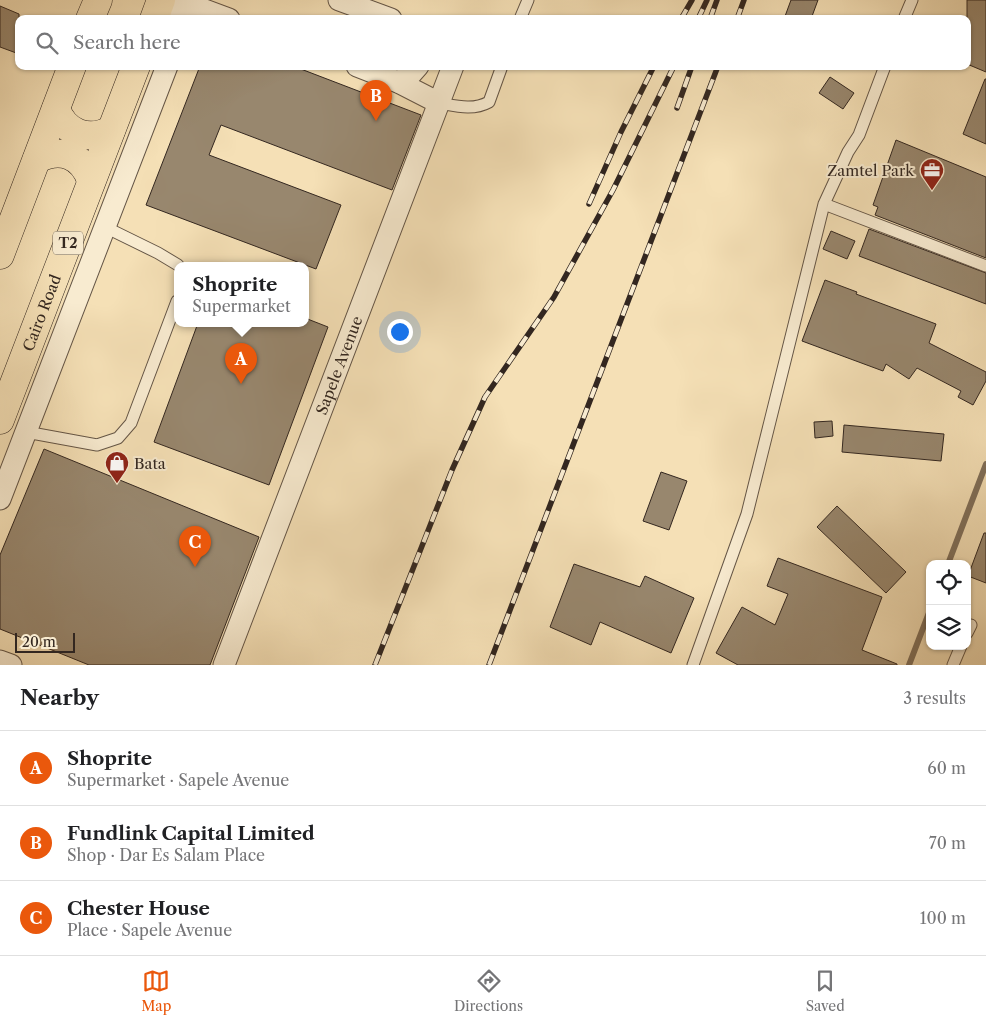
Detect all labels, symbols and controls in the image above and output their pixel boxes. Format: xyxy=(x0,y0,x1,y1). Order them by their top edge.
search box xyxy=(15,15,971,70)
icon: search xyxy=(33,29,61,57)
text: Search here xyxy=(73,31,181,54)
pin: B xyxy=(360,80,392,121)
office icon: Zamtel Park xyxy=(919,157,945,191)
place label: Zamtel Park xyxy=(827,161,915,180)
road number: T2 xyxy=(53,232,83,254)
popup xyxy=(174,262,309,327)
street label: Cairo Road xyxy=(18,272,65,354)
text: Shoprite xyxy=(192,273,277,296)
text: Supermarket xyxy=(192,296,291,316)
street label: Sapele Avenue xyxy=(311,313,366,417)
your location xyxy=(387,319,413,345)
pin: A xyxy=(225,343,257,384)
shop icon: Bata xyxy=(104,450,130,484)
place label: Bata xyxy=(134,454,166,473)
pin: C xyxy=(179,526,211,567)
map controls xyxy=(926,560,971,650)
button: locate xyxy=(926,560,971,605)
button: layers xyxy=(926,605,971,650)
scale bar xyxy=(15,630,75,653)
text: 20 m xyxy=(22,633,56,651)
text: Nearby xyxy=(20,685,99,710)
text: 3 results xyxy=(903,688,966,708)
text: Shoprite xyxy=(67,747,152,770)
text: A xyxy=(30,758,42,778)
text: 60 m xyxy=(927,758,966,778)
text: Supermarket · Sapele Avenue xyxy=(67,770,289,790)
text: Fundlink Capital Limited xyxy=(67,822,315,845)
text: B xyxy=(30,833,42,853)
text: 70 m xyxy=(929,833,966,853)
text: Shop · Dar Es Salam Place xyxy=(67,845,265,865)
text: Chester House xyxy=(67,897,210,920)
text: C xyxy=(30,908,42,928)
text: 100 m xyxy=(920,908,966,928)
text: Place · Sapele Avenue xyxy=(67,920,232,940)
tab: Map xyxy=(141,967,171,1015)
tab: Directions xyxy=(454,967,523,1015)
tab: Saved xyxy=(806,967,845,1015)

